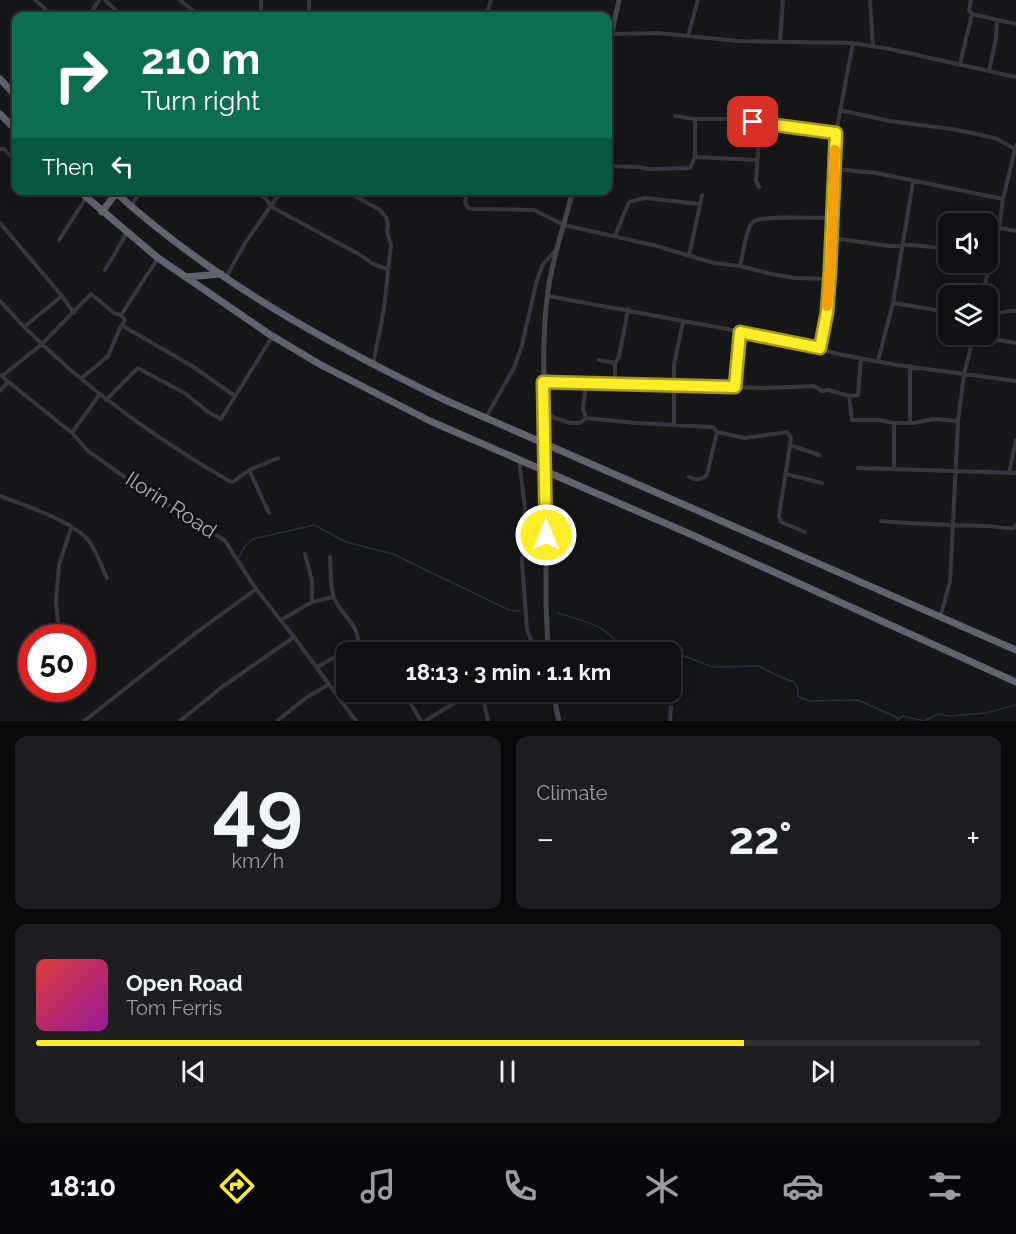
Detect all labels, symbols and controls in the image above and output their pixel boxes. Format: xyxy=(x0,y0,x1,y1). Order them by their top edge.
text: 210 m xyxy=(141,35,260,84)
icon: right xyxy=(42,36,120,114)
text: Turn right xyxy=(141,85,260,116)
pin xyxy=(727,96,778,147)
icon: arrive xyxy=(736,105,769,138)
icon: left xyxy=(106,150,139,183)
text: Then xyxy=(42,154,94,180)
map controls xyxy=(938,213,998,345)
button: sound xyxy=(938,213,998,273)
button: layers xyxy=(938,285,998,345)
street label: Ilorin Road xyxy=(121,466,221,543)
position arrow xyxy=(514,503,578,567)
speed limit sign: 50 xyxy=(18,624,96,702)
text: 18:13 · 3 min · 1.1 km xyxy=(406,659,611,685)
text: 49 xyxy=(213,764,303,855)
text: Climate xyxy=(537,781,608,805)
text: 22° xyxy=(729,812,792,865)
text: − xyxy=(537,819,554,858)
text: + xyxy=(966,819,980,858)
text: km/h xyxy=(231,849,284,873)
text: Open Road xyxy=(126,970,243,996)
text: Tom Ferris xyxy=(126,996,222,1020)
icon: previous xyxy=(177,1055,210,1088)
icon: pause xyxy=(491,1055,524,1088)
icon: next xyxy=(806,1055,839,1088)
icon: directions xyxy=(216,1165,258,1207)
icon: music xyxy=(357,1165,399,1207)
icon: phone xyxy=(499,1165,541,1207)
icon: climate xyxy=(641,1165,683,1207)
icon: car xyxy=(782,1165,824,1207)
icon: filters xyxy=(924,1165,966,1207)
text: 18:10 xyxy=(50,1171,116,1202)

